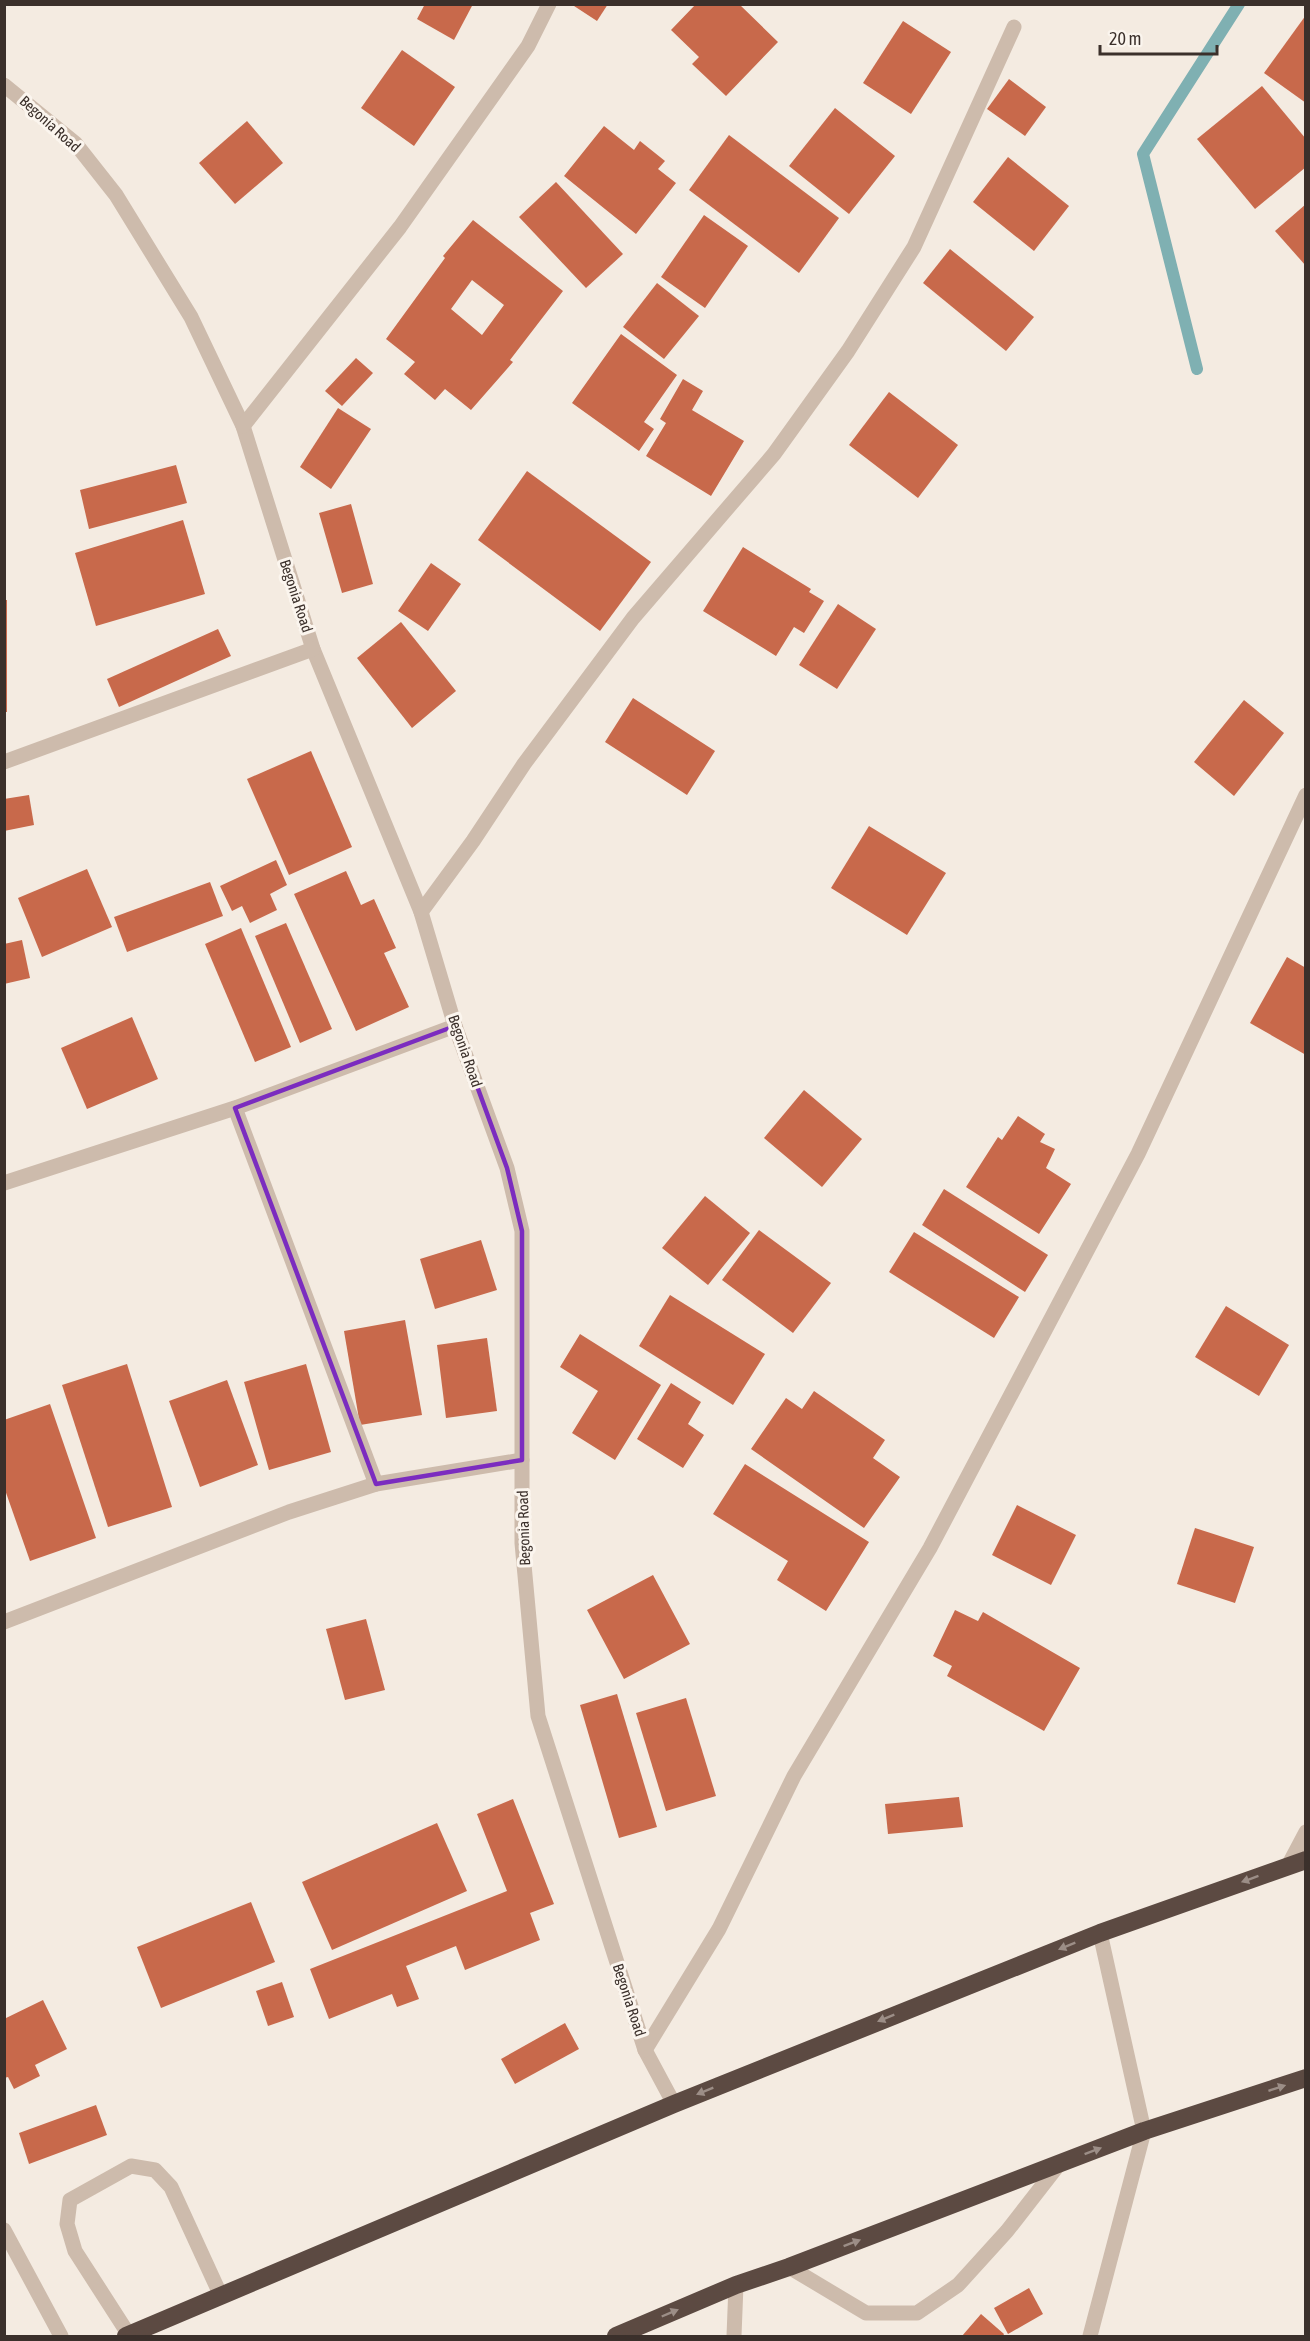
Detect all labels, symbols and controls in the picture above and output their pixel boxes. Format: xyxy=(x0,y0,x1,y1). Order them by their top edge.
scale bar xyxy=(1100,18,1217,56)
text: 20 m xyxy=(1109,28,1141,49)
street label: Begonia Road xyxy=(17,92,84,155)
street label: Begonia Road xyxy=(277,557,316,634)
street label: Begonia Road xyxy=(445,1012,486,1089)
street label: Begonia Road xyxy=(514,1490,533,1566)
one-way arrow xyxy=(1241,1875,1259,1885)
one-way arrow xyxy=(1058,1942,1076,1951)
street label: Begonia Road xyxy=(610,1961,649,2038)
one-way arrow xyxy=(877,2014,895,2024)
one-way arrow xyxy=(1268,2082,1286,2092)
one-way arrow xyxy=(696,2087,714,2096)
one-way arrow xyxy=(1084,2145,1102,2155)
one-way arrow xyxy=(843,2238,861,2248)
one-way arrow xyxy=(661,2308,679,2318)

